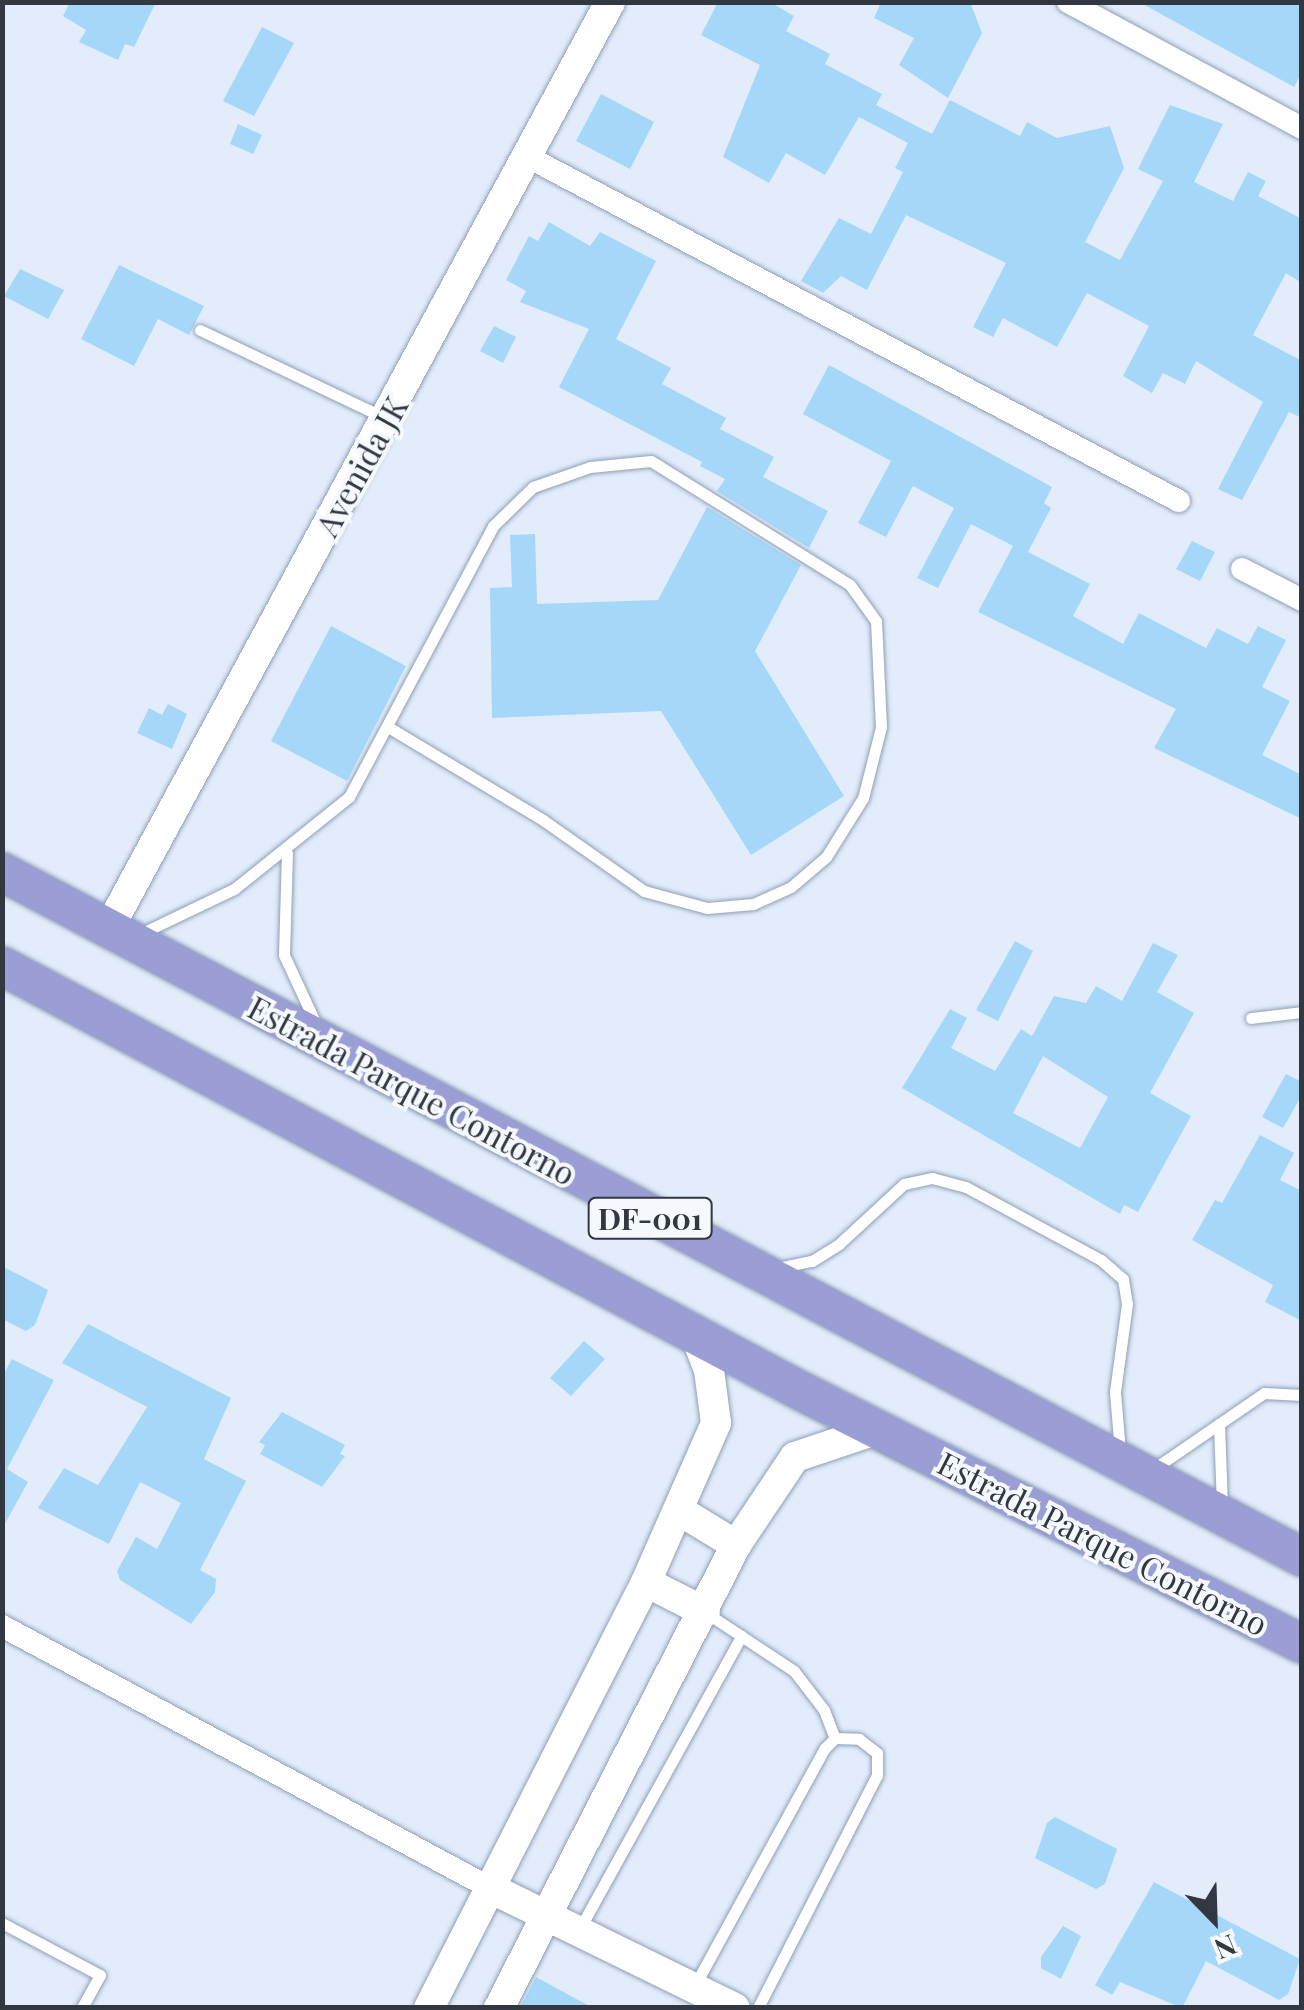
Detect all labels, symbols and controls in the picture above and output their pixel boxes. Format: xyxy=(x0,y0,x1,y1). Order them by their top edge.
street label: Avenida JK xyxy=(307,389,415,543)
street label: Estrada Parque Contorno xyxy=(242,987,582,1193)
road number: DF-001 xyxy=(588,1193,712,1243)
street label: Estrada Parque Contorno xyxy=(932,1443,1274,1643)
north arrow xyxy=(1164,1870,1264,1970)
text: N xyxy=(1209,1927,1242,1969)

